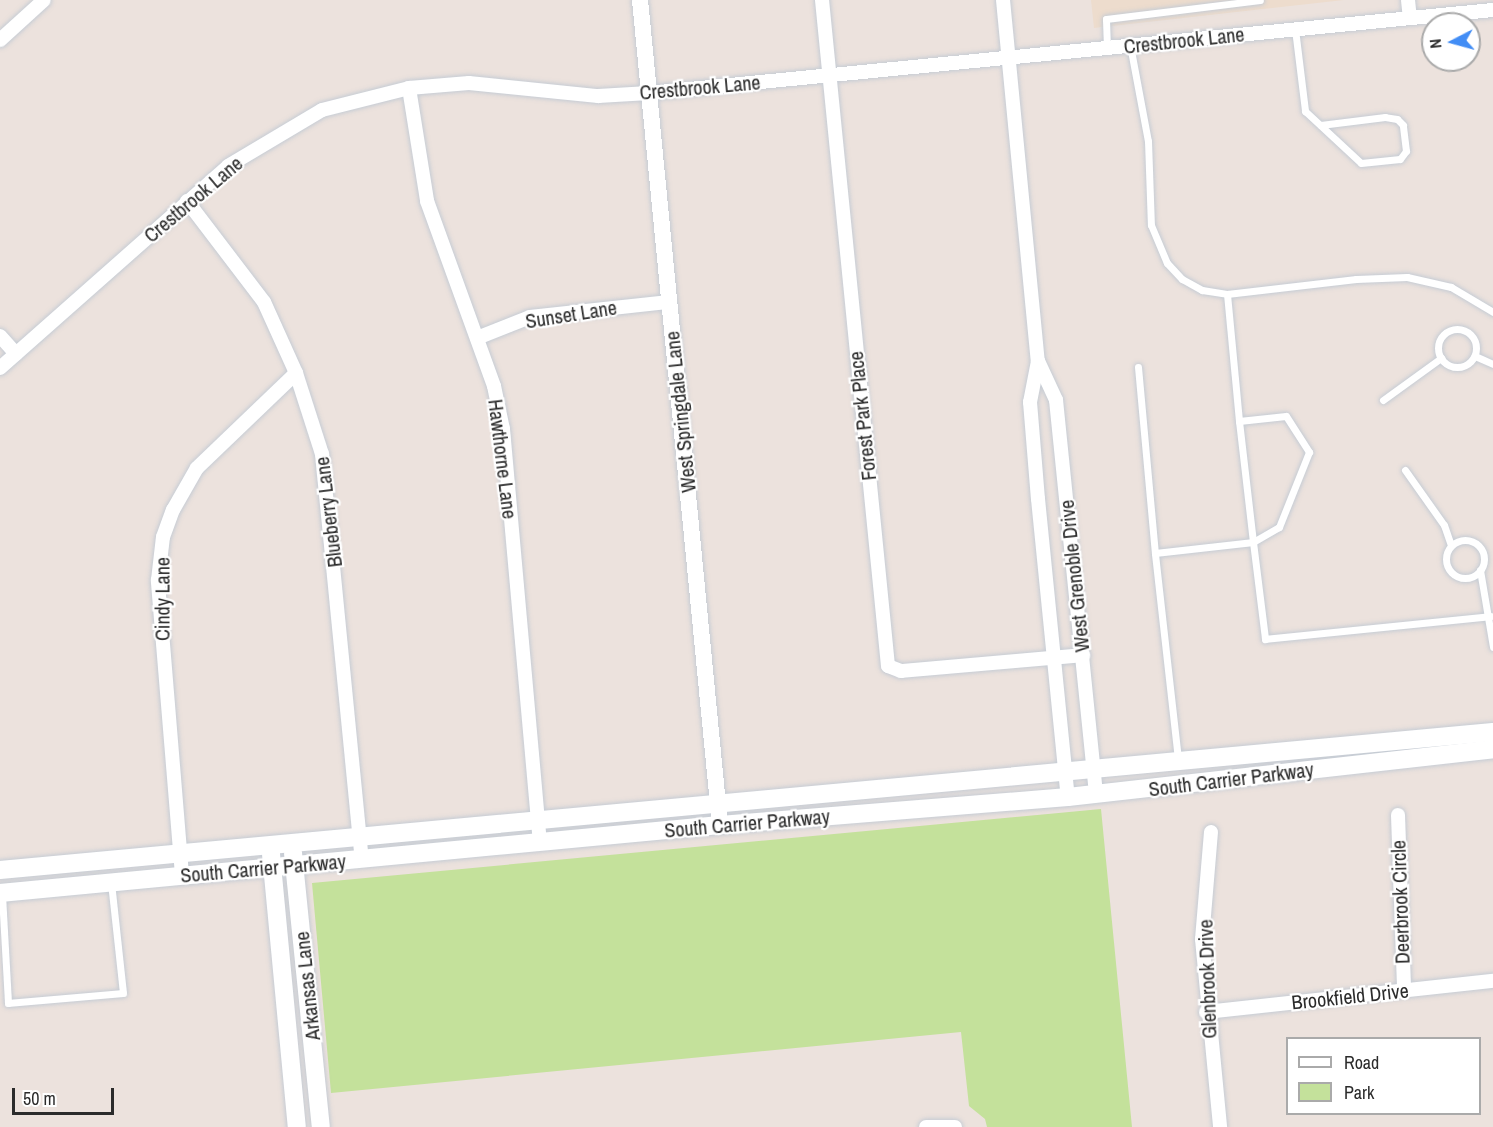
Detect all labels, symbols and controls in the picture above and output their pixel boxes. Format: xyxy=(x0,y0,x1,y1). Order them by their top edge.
north arrow xyxy=(1421,12,1481,72)
street label: Crestbrook Lane xyxy=(1122,22,1246,58)
text: N xyxy=(1424,38,1447,50)
street label: Crestbrook Lane xyxy=(639,70,761,104)
street label: Crestbrook Lane xyxy=(139,151,247,247)
street label: Sunset Lane xyxy=(524,295,618,333)
street label: West Springdale Lane xyxy=(660,330,700,494)
street label: Forest Park Place xyxy=(843,350,881,482)
street label: Hawthorne Lane xyxy=(484,398,522,520)
street label: Blueberry Lane xyxy=(309,455,347,569)
street label: West Grenoble Drive xyxy=(1054,499,1094,653)
street label: Cindy Lane xyxy=(150,557,174,641)
street label: South Carrier Parkway xyxy=(1147,757,1315,801)
street label: South Carrier Parkway xyxy=(663,804,831,842)
street label: Deerbrook Circle xyxy=(1386,840,1414,964)
street label: South Carrier Parkway xyxy=(179,849,347,887)
street label: Glenbrook Drive xyxy=(1193,919,1221,1039)
street label: Arkansas Lane xyxy=(289,930,325,1042)
street label: Brookfield Drive xyxy=(1290,978,1410,1014)
legend xyxy=(1286,1037,1481,1115)
text: Road xyxy=(1344,1050,1379,1075)
scale bar xyxy=(15,1076,117,1114)
text: Park xyxy=(1344,1080,1374,1105)
text: 50 m xyxy=(23,1086,56,1111)

